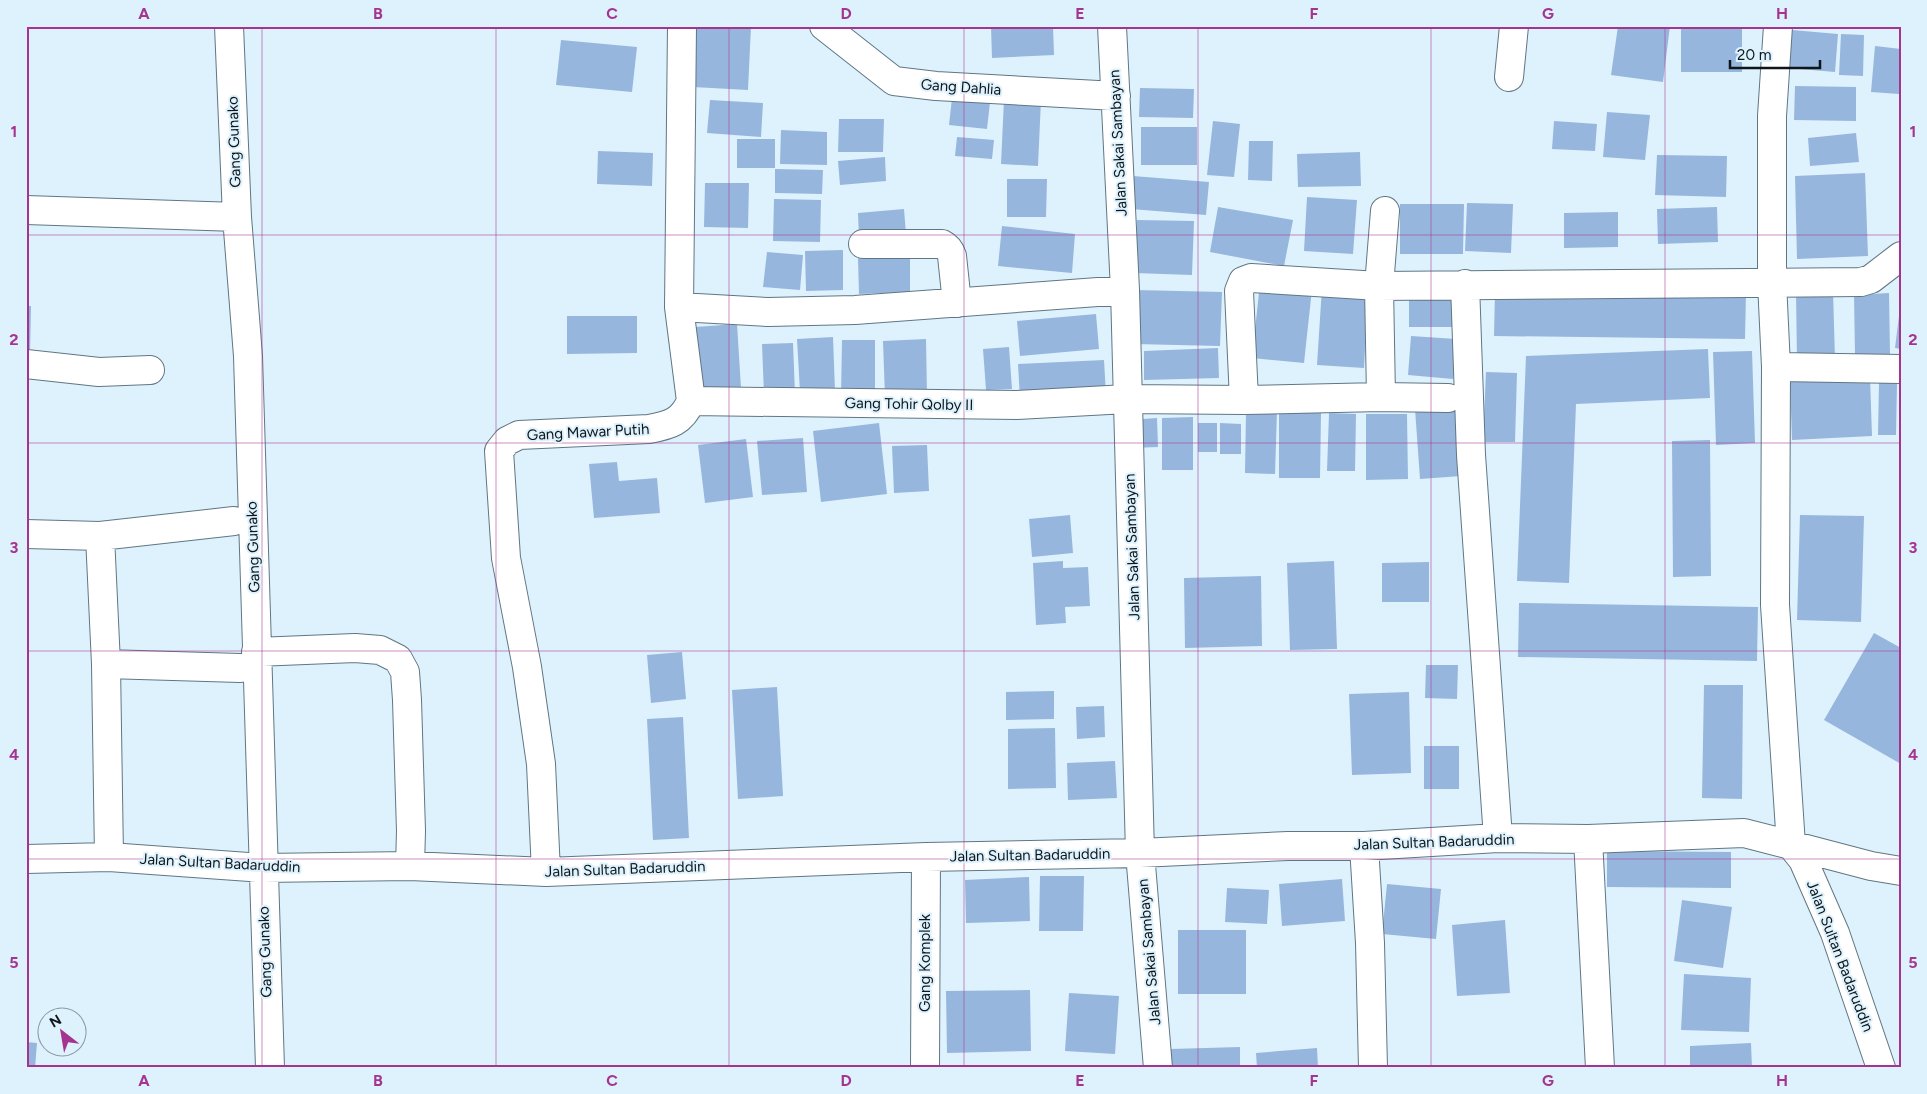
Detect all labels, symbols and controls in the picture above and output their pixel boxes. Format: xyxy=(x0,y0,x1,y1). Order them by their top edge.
text: A xyxy=(138,4,150,23)
text: B xyxy=(373,4,383,23)
text: C xyxy=(606,4,618,23)
text: D xyxy=(840,4,852,23)
text: E xyxy=(1075,4,1085,23)
text: F xyxy=(1310,4,1319,23)
text: G xyxy=(1542,4,1554,23)
text: H xyxy=(1776,4,1788,23)
scale bar xyxy=(1730,38,1820,70)
text: 20 m xyxy=(1737,46,1771,64)
street label: Jalan Sakai Sambayan xyxy=(1105,69,1131,217)
street label: Gang Dahlia xyxy=(920,75,1002,99)
street label: Gang Gunako xyxy=(223,96,245,188)
text: 1 xyxy=(11,122,17,141)
text: 1 xyxy=(1910,122,1916,141)
text: 2 xyxy=(9,330,19,349)
text: 2 xyxy=(1908,330,1918,349)
street label: Gang Tohir Qolby II xyxy=(845,394,973,414)
street label: Gang Mawar Putih xyxy=(526,420,650,444)
street label: Jalan Sakai Sambayan xyxy=(1120,473,1144,621)
street label: Gang Gunako xyxy=(242,501,264,593)
text: 3 xyxy=(10,538,19,557)
text: 3 xyxy=(1909,538,1918,557)
text: 4 xyxy=(9,745,19,764)
text: 4 xyxy=(1908,745,1918,764)
street label: Jalan Sultan Badaruddin xyxy=(1353,830,1515,854)
street label: Jalan Sultan Badaruddin xyxy=(949,845,1111,865)
street label: Jalan Sultan Badaruddin xyxy=(139,850,301,876)
street label: Jalan Sultan Badaruddin xyxy=(544,857,706,881)
street label: Jalan Sakai Sambayan xyxy=(1134,878,1164,1026)
street label: Jalan Sultan Badaruddin xyxy=(1803,878,1877,1034)
street label: Gang Gunako xyxy=(254,906,276,998)
street label: Gang Komplek xyxy=(916,913,934,1012)
text: 5 xyxy=(9,953,19,972)
text: 5 xyxy=(1908,953,1918,972)
north arrow xyxy=(38,1006,88,1056)
text: N xyxy=(47,1011,65,1031)
text: A xyxy=(138,1071,150,1090)
text: B xyxy=(373,1071,383,1090)
text: C xyxy=(606,1071,618,1090)
text: D xyxy=(840,1071,852,1090)
text: E xyxy=(1075,1071,1085,1090)
text: F xyxy=(1310,1071,1319,1090)
text: G xyxy=(1542,1071,1554,1090)
text: H xyxy=(1776,1071,1788,1090)

